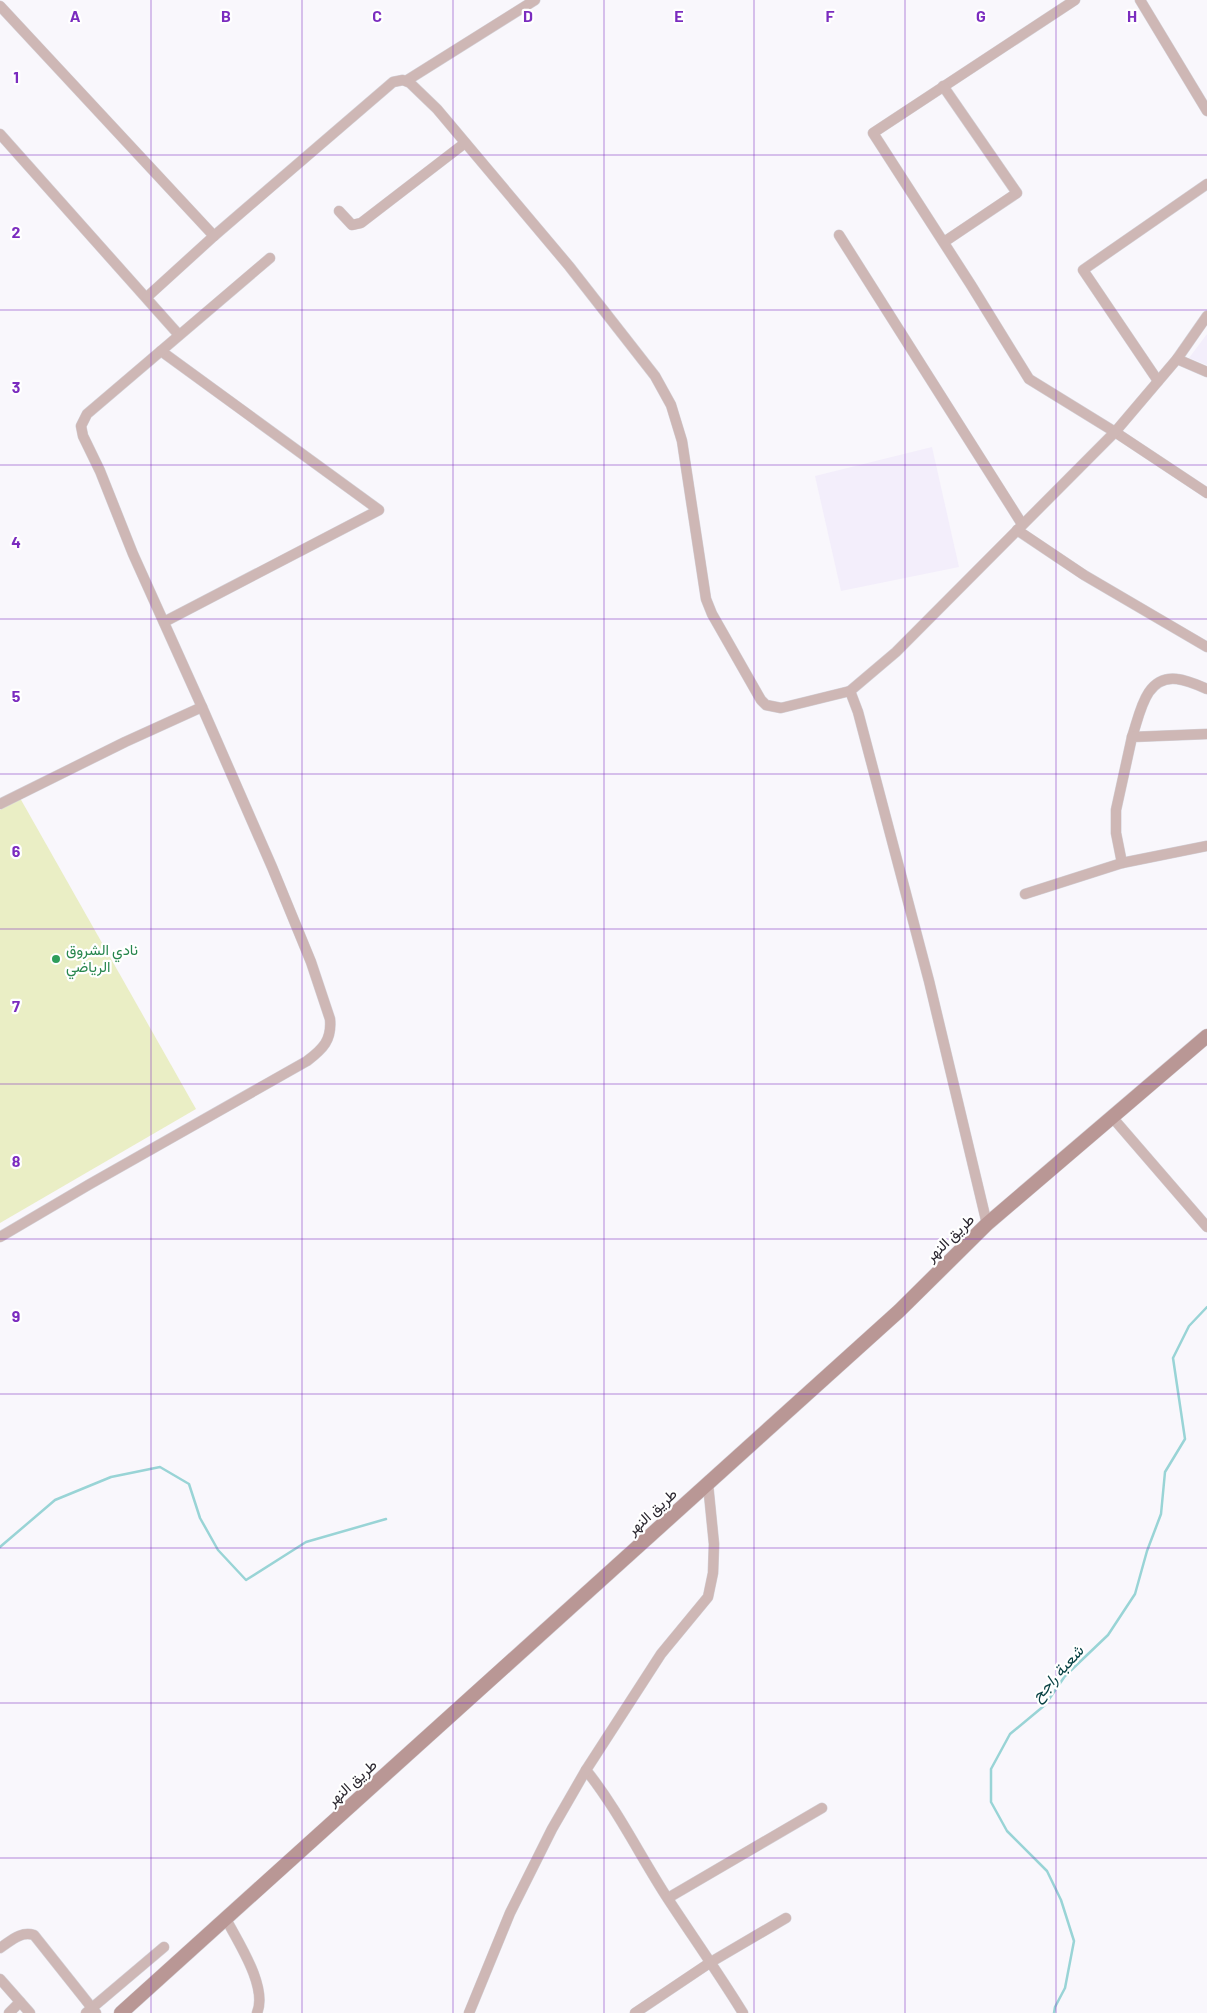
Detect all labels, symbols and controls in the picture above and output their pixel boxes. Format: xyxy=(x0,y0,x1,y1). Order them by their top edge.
text: A xyxy=(70,6,81,25)
text: B xyxy=(221,6,231,25)
text: C xyxy=(372,6,382,25)
text: D xyxy=(523,6,533,25)
text: E xyxy=(674,6,684,25)
text: F xyxy=(826,6,835,25)
text: G xyxy=(976,6,986,25)
text: H xyxy=(1127,6,1137,25)
text: 1 xyxy=(13,67,19,86)
text: 2 xyxy=(12,222,21,241)
text: 3 xyxy=(12,377,20,396)
text: 4 xyxy=(11,532,21,551)
text: 5 xyxy=(12,686,21,705)
text: 6 xyxy=(12,841,21,860)
place label: نادي الشروق الرياضي xyxy=(66,940,138,980)
marker: نادي الشروق الرياضي xyxy=(50,953,62,965)
text: 7 xyxy=(12,996,20,1015)
text: 8 xyxy=(12,1151,21,1170)
street label: طريق النهر xyxy=(920,1209,979,1267)
text: 9 xyxy=(12,1306,20,1325)
street label: طريق النهر xyxy=(622,1484,681,1540)
water label: شعبة راجح xyxy=(1027,1641,1089,1706)
street label: طريق النهر xyxy=(322,1755,381,1811)

